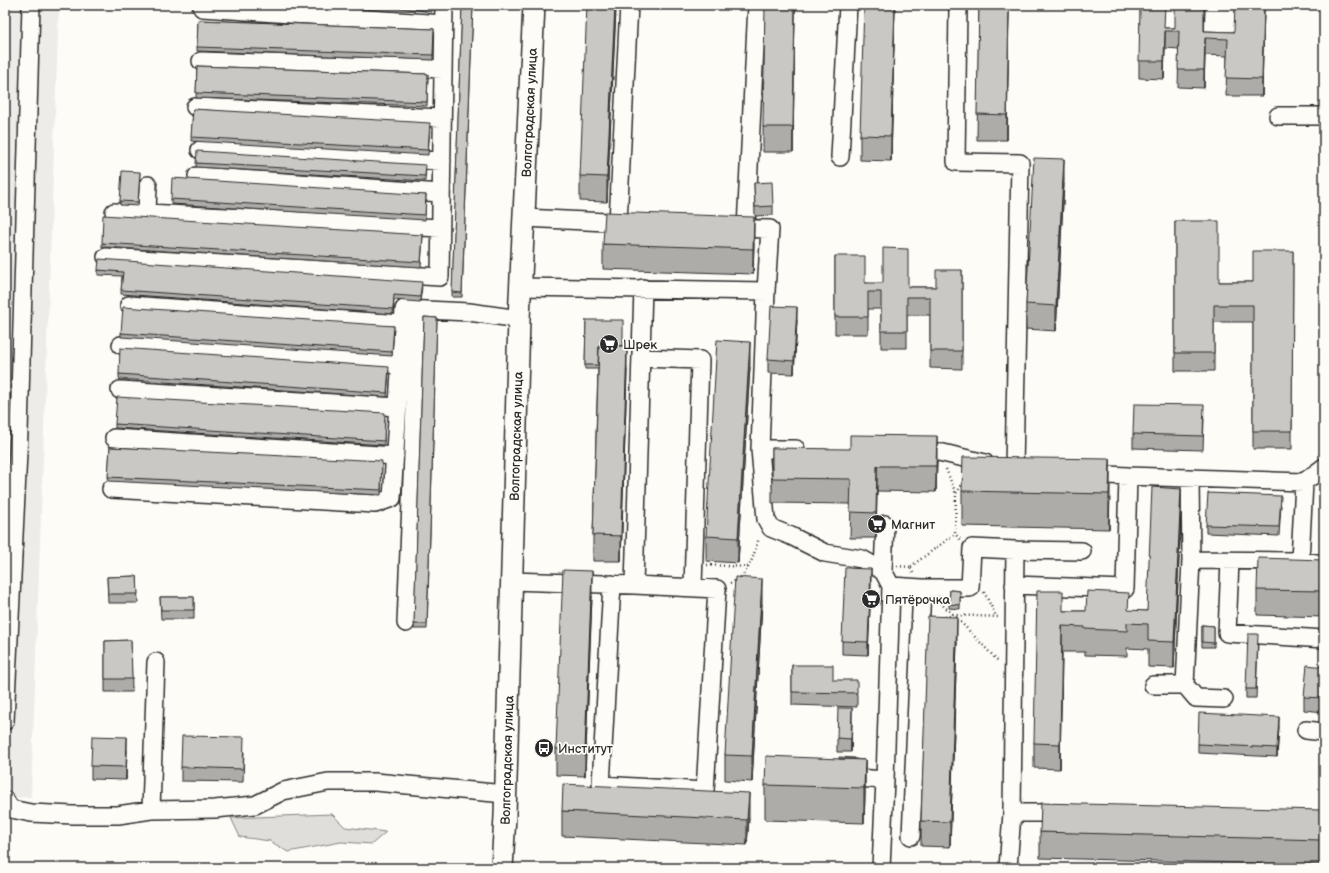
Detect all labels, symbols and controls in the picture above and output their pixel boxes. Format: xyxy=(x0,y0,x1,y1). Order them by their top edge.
street label: Волгоградская улица xyxy=(519,47,541,178)
supermarket icon: Шрек xyxy=(598,333,620,355)
place label: Шрек xyxy=(623,337,657,353)
street label: Волгоградская улица xyxy=(507,371,527,501)
supermarket icon: Магнит xyxy=(866,513,888,535)
place label: Магнит xyxy=(891,517,935,533)
supermarket icon: Пятёрочка xyxy=(860,588,882,610)
place label: Пятёрочка xyxy=(885,592,950,608)
street label: Волгоградская улица xyxy=(498,695,517,825)
bus stop icon: Институт xyxy=(533,737,555,759)
place label: Институт xyxy=(558,741,613,757)

